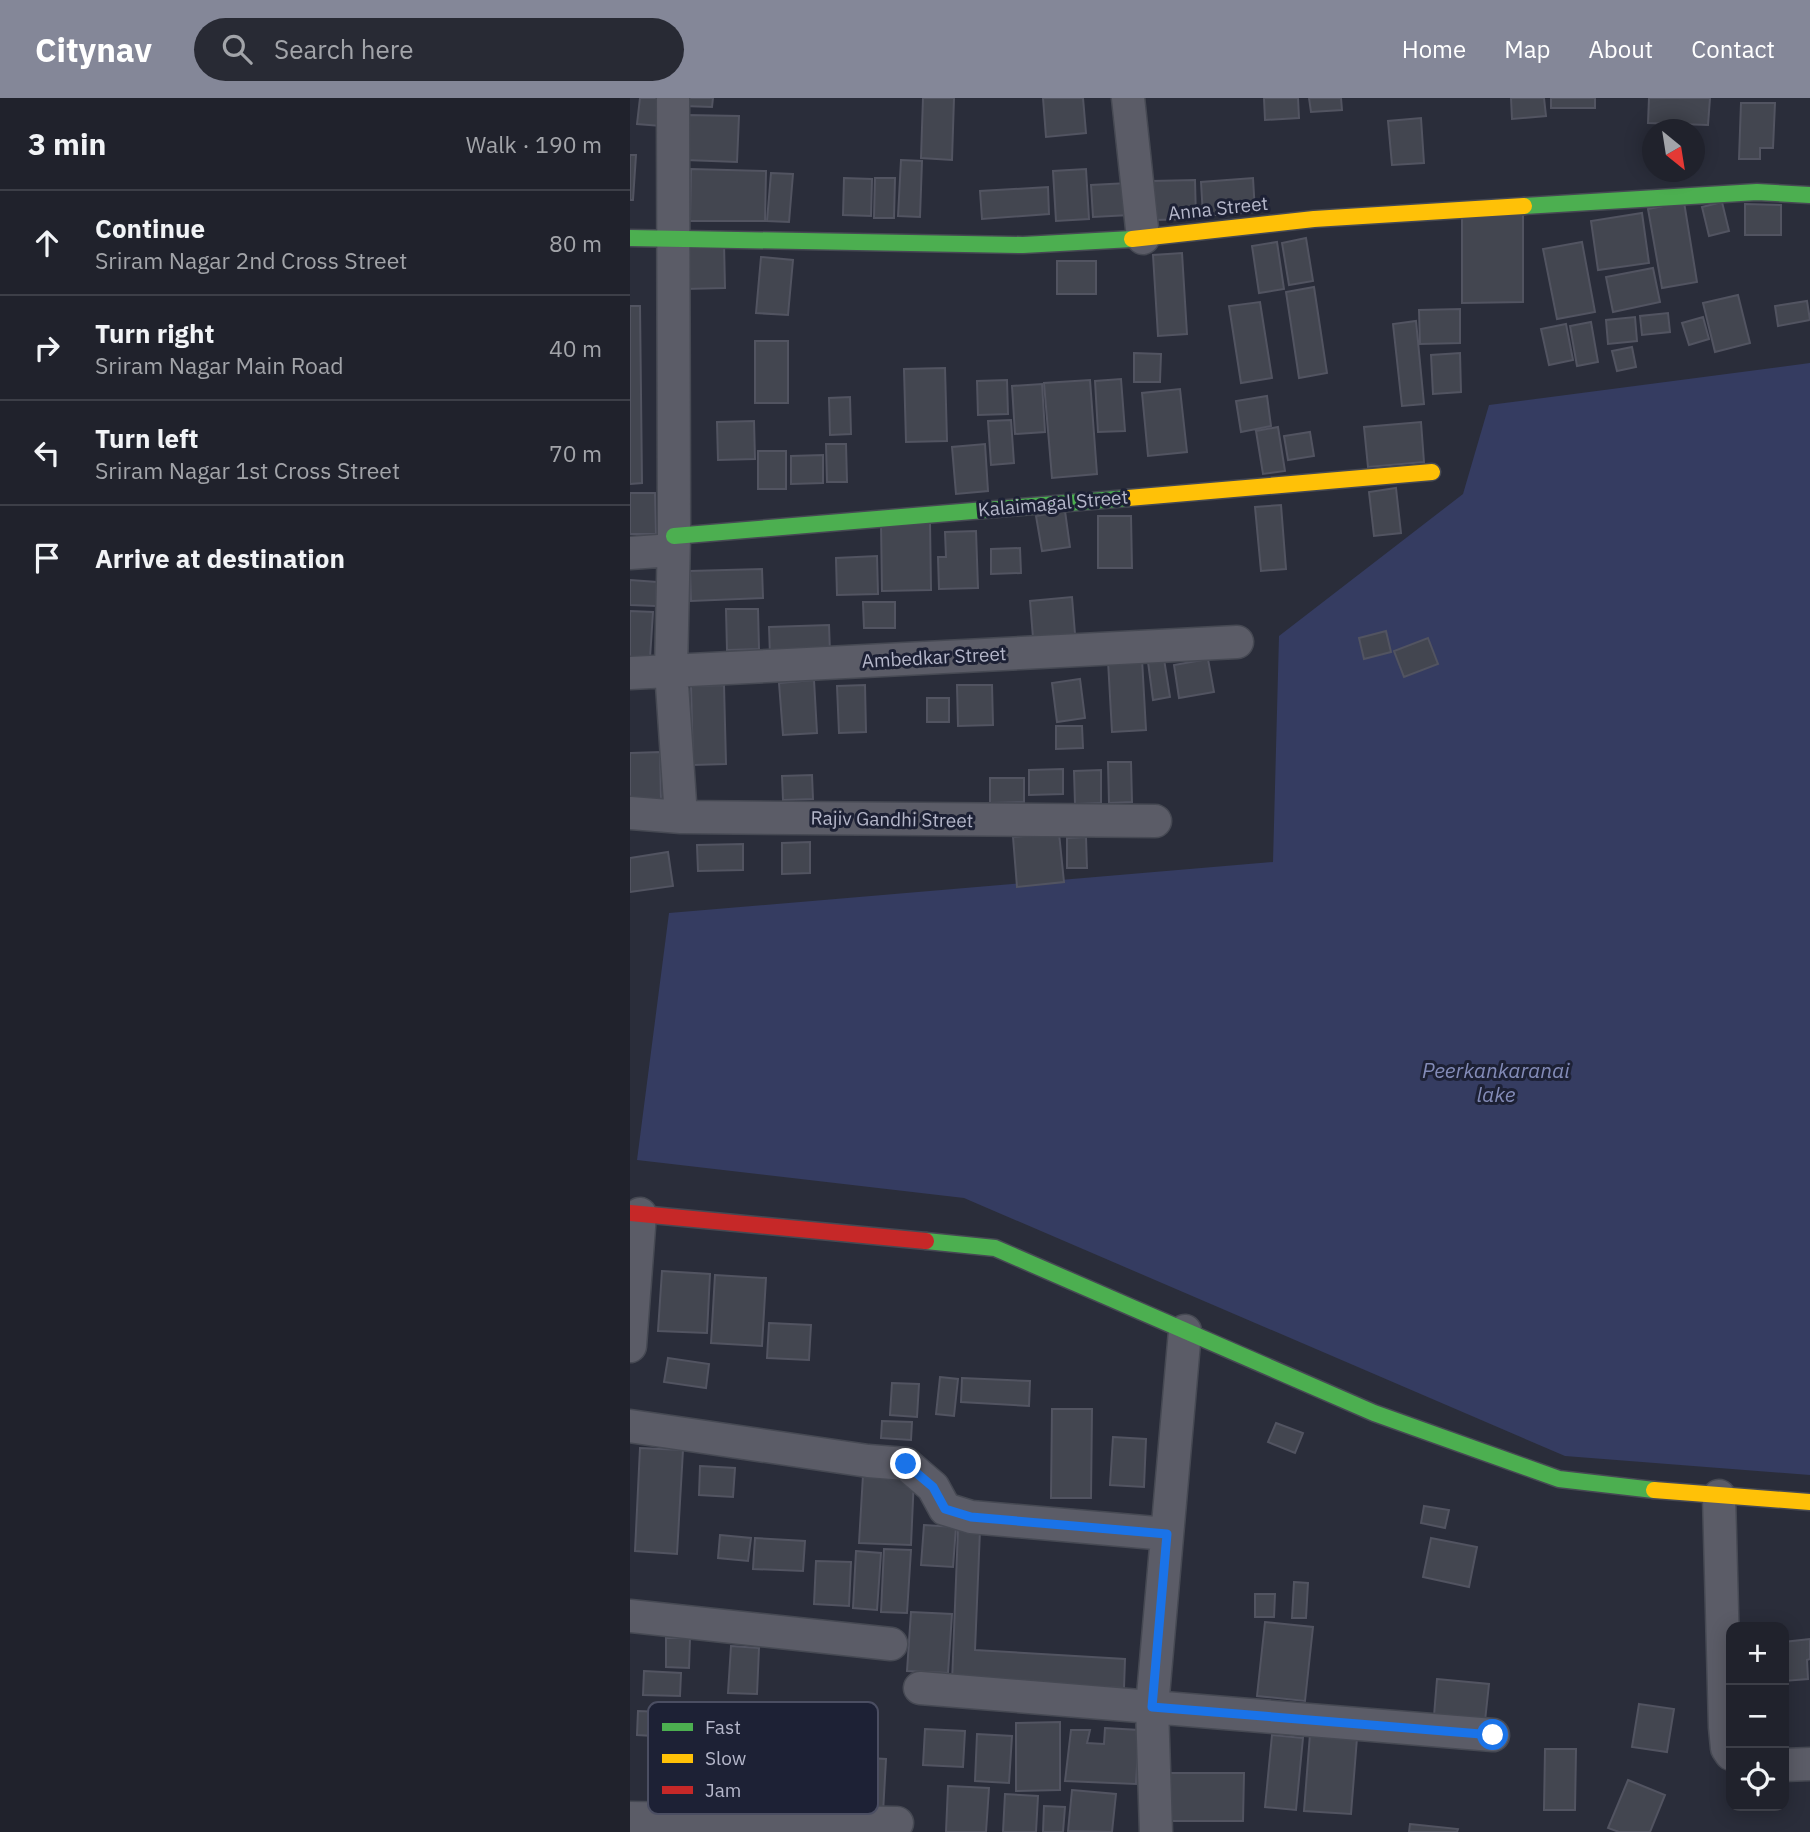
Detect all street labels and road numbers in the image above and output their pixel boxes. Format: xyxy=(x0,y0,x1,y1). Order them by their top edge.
street label: Anna Street xyxy=(1167,191,1269,225)
street label: Kalaimagal Street xyxy=(977,484,1129,522)
street label: Ambedkar Street xyxy=(861,641,1007,673)
street label: Rajiv Gandhi Street xyxy=(810,806,974,832)

